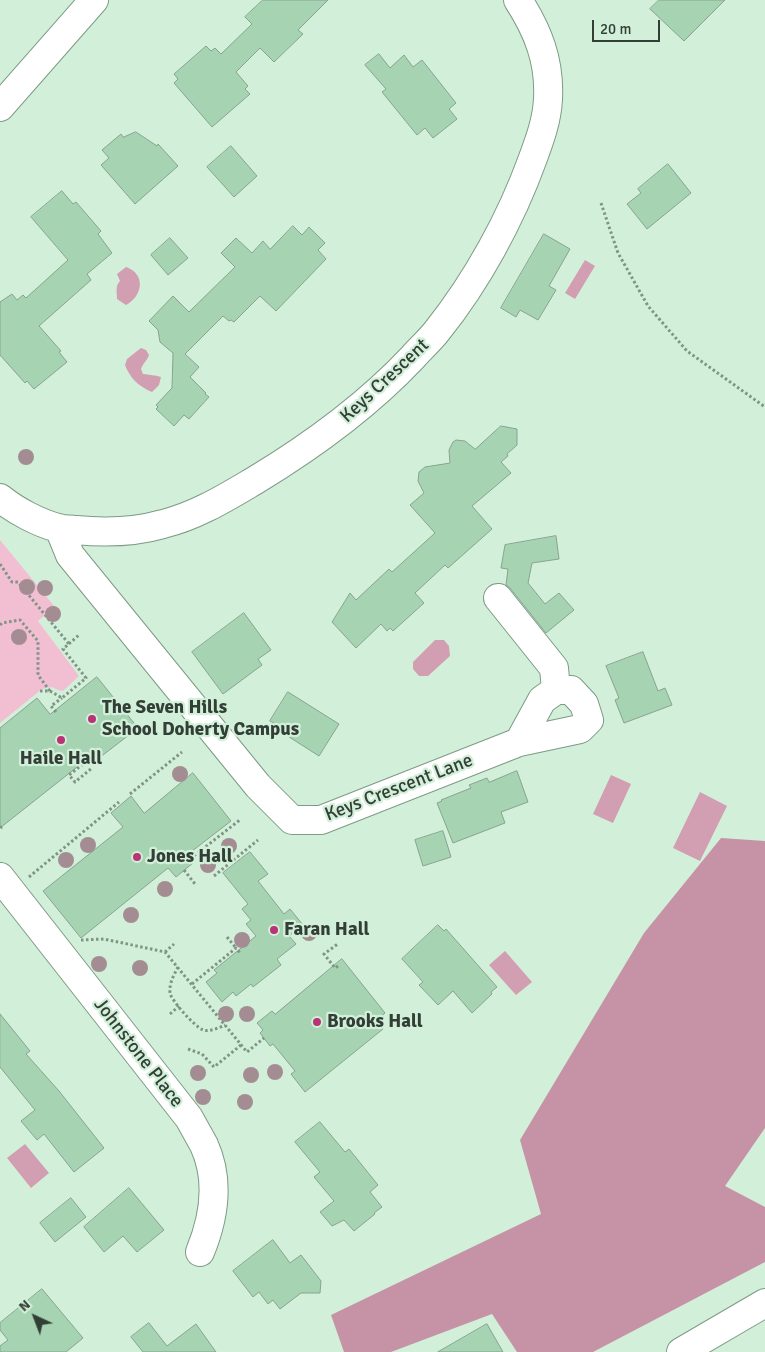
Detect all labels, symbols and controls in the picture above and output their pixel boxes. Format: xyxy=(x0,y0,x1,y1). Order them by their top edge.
scale bar xyxy=(595,10,662,42)
text: 20 m xyxy=(600,20,631,38)
street label: Keys Crescent xyxy=(336,334,434,428)
place label: The Seven Hills School Doherty Campus xyxy=(102,697,299,741)
marker: The Seven Hills School Doherty Campus xyxy=(86,713,98,725)
marker: Haile Hall xyxy=(55,734,67,746)
place label: Haile Hall xyxy=(20,748,102,770)
street label: Keys Crescent Lane xyxy=(322,749,476,827)
place label: Jones Hall xyxy=(147,846,233,868)
marker: Jones Hall xyxy=(131,851,143,863)
place label: Faran Hall xyxy=(284,919,369,941)
marker: Faran Hall xyxy=(268,924,280,936)
street label: Johnstone Place xyxy=(88,994,188,1112)
place label: Brooks Hall xyxy=(327,1011,423,1033)
marker: Brooks Hall xyxy=(311,1016,323,1028)
north arrow xyxy=(10,1292,60,1342)
text: N xyxy=(15,1296,34,1315)

